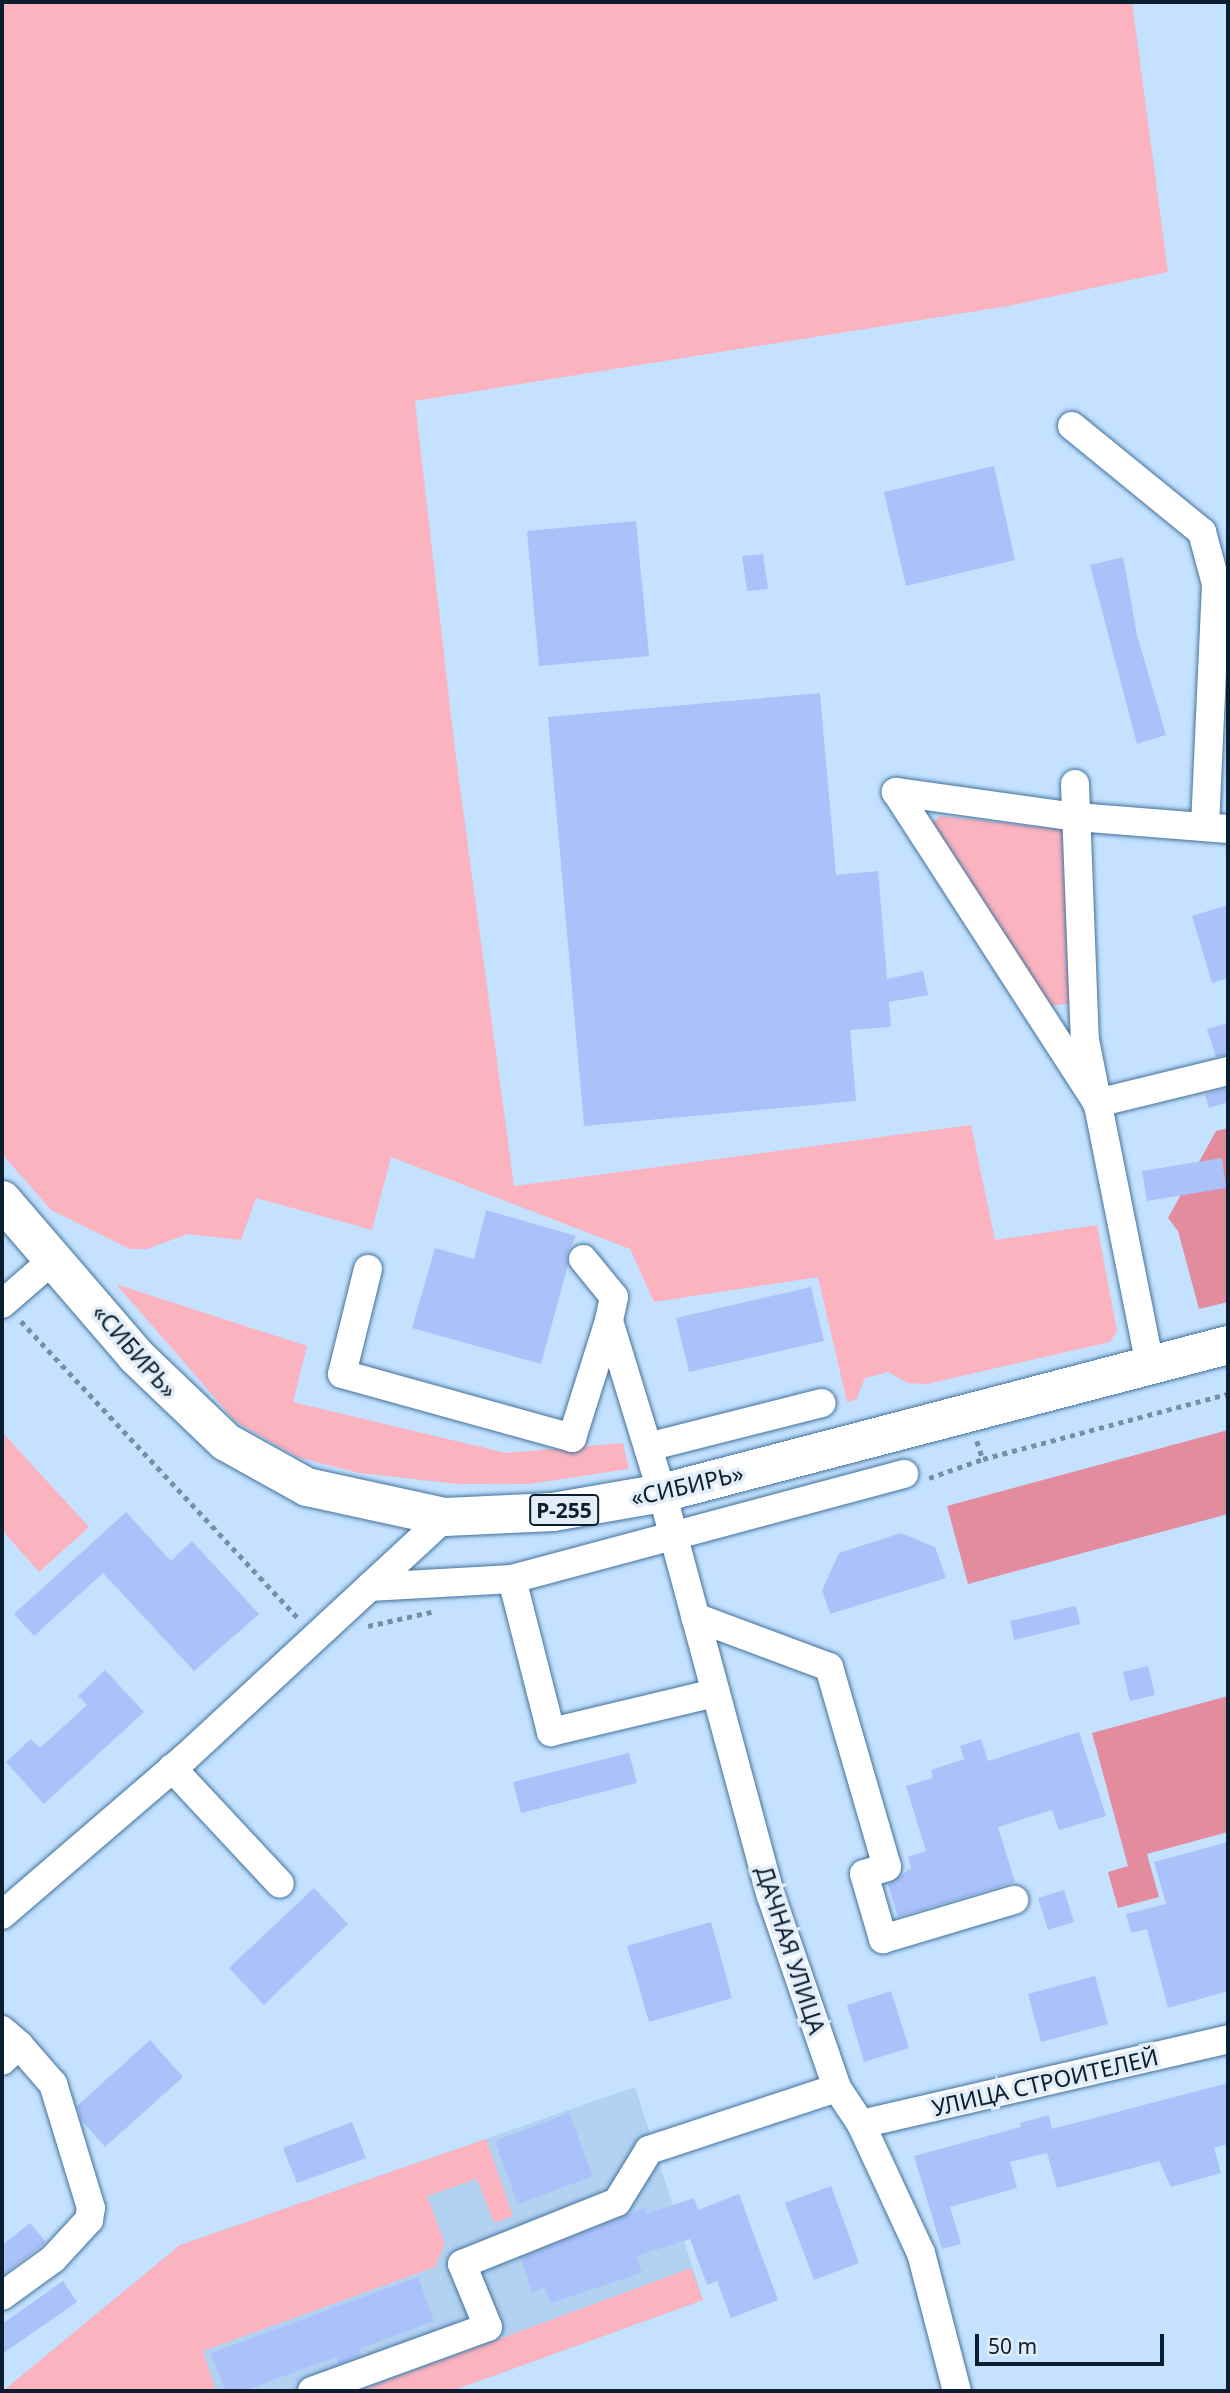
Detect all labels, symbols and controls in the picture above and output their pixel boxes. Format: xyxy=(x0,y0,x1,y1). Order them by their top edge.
street label: «СИБИРЬ» xyxy=(87,1299,183,1403)
street label: «СИБИРЬ» xyxy=(628,1459,746,1511)
road number: Р-255 xyxy=(529,1492,599,1528)
street label: ДАЧНАЯ УЛИЦА xyxy=(751,1862,831,2038)
street label: УЛИЦА СТРОИТЕЛЕЙ xyxy=(929,2043,1161,2121)
scale bar xyxy=(978,2320,1167,2364)
text: 50 m xyxy=(988,2332,1037,2360)

